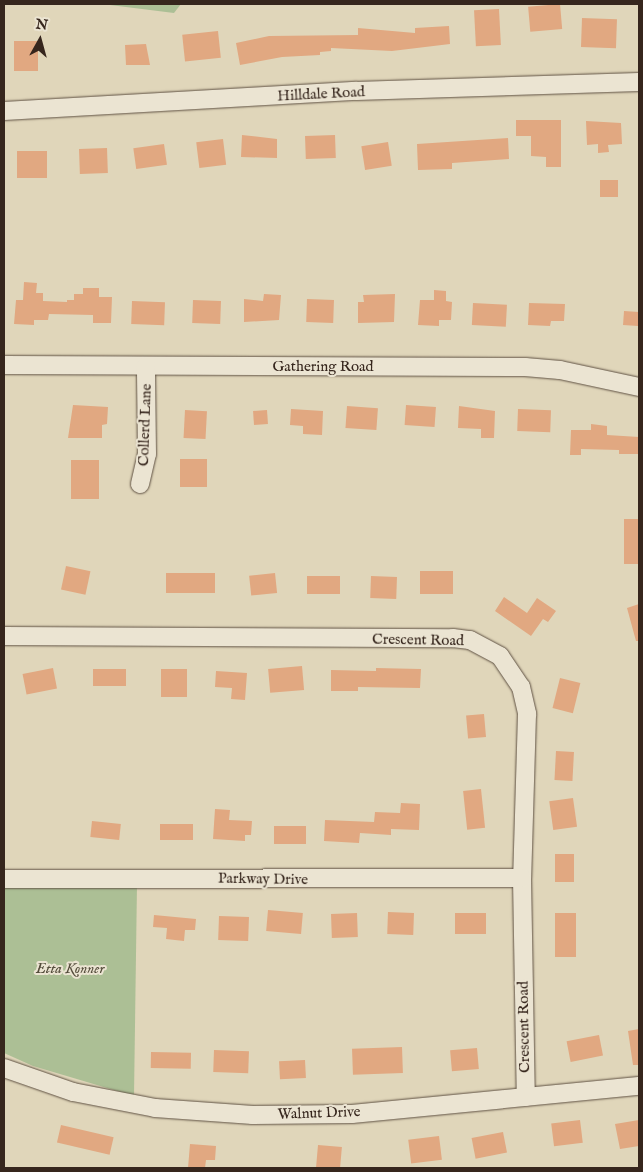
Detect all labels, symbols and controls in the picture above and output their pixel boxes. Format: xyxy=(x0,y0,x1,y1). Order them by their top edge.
north arrow xyxy=(15,15,65,65)
text: N xyxy=(35,15,49,35)
street label: Hilldale Road xyxy=(277,83,365,105)
street label: Gathering Road xyxy=(272,358,374,376)
street label: Collerd Lane xyxy=(135,383,155,467)
street label: Crescent Road xyxy=(372,630,464,650)
street label: Parkway Drive xyxy=(218,869,308,889)
park label: Etta Konner xyxy=(36,960,104,978)
street label: Crescent Road xyxy=(514,981,534,1073)
street label: Walnut Drive xyxy=(277,1103,361,1123)

